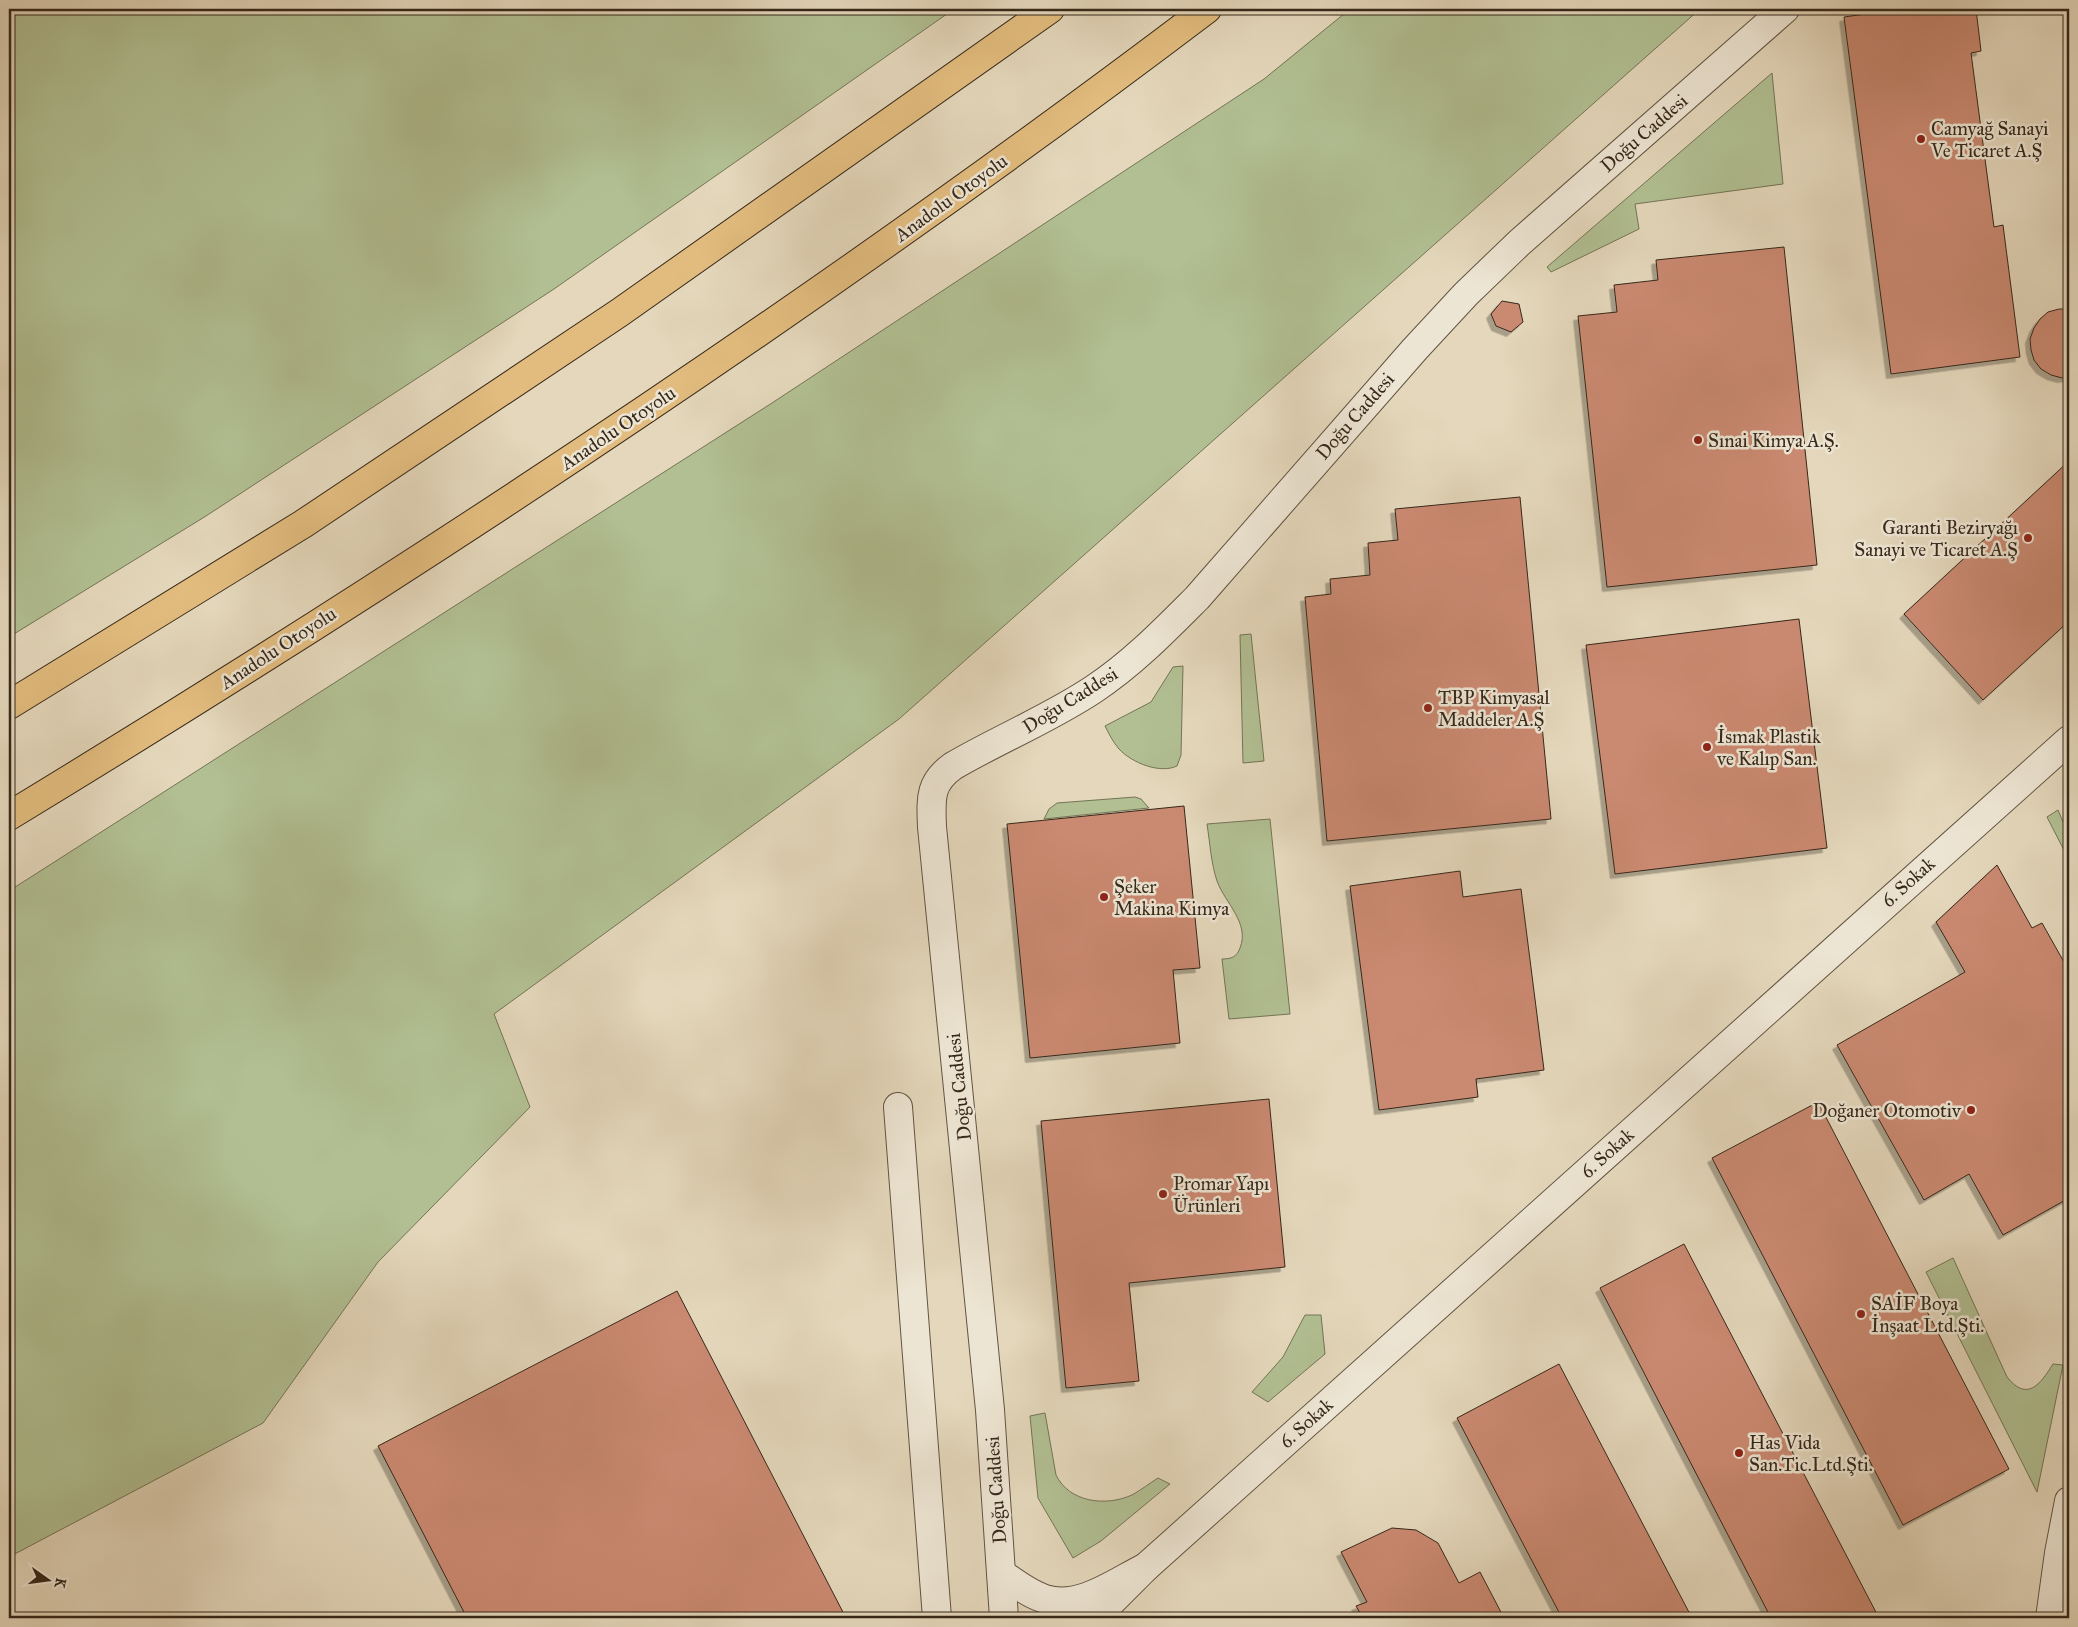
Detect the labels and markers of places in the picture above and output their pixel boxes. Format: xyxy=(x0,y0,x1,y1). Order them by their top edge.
place label: Camyağ Sanayi Ve Ticaret A.Ş xyxy=(1930,117,2049,162)
marker: Camyağ Sanayi Ve Ticaret A.Ş xyxy=(1915,133,1927,145)
place label: Sınai Kimya A.Ş. xyxy=(1708,429,1839,452)
marker: Sınai Kimya A.Ş. xyxy=(1692,434,1704,446)
place label: Garanti Beziryağı Sanayi ve Ticaret A.Ş xyxy=(1854,516,2018,561)
marker: Garanti Beziryağı Sanayi ve Ticaret A.Ş xyxy=(2022,532,2034,544)
place label: TBP Kimyasal Maddeler A.Ş xyxy=(1438,686,1551,731)
marker: TBP Kimyasal Maddeler A.Ş xyxy=(1422,702,1434,714)
place label: İsmak Plastik ve Kalıp San. xyxy=(1716,725,1821,770)
marker: İsmak Plastik ve Kalıp San. xyxy=(1701,741,1713,753)
place label: Şeker Makina Kimya xyxy=(1114,875,1230,920)
marker: Şeker Makina Kimya xyxy=(1098,891,1110,903)
place label: Doğaner Otomotiv xyxy=(1813,1099,1962,1123)
marker: Doğaner Otomotiv xyxy=(1965,1104,1977,1116)
place label: Promar Yapı Ürünleri xyxy=(1173,1172,1269,1217)
marker: Promar Yapı Ürünleri xyxy=(1157,1188,1169,1200)
place label: SAİF Boya İnşaat Ltd.Şti. xyxy=(1871,1292,1984,1337)
marker: SAİF Boya İnşaat Ltd.Şti. xyxy=(1855,1308,1867,1320)
place label: Has Vida San.Tic.Ltd.Şti. xyxy=(1749,1431,1873,1476)
marker: Has Vida San.Tic.Ltd.Şti. xyxy=(1733,1447,1745,1459)

